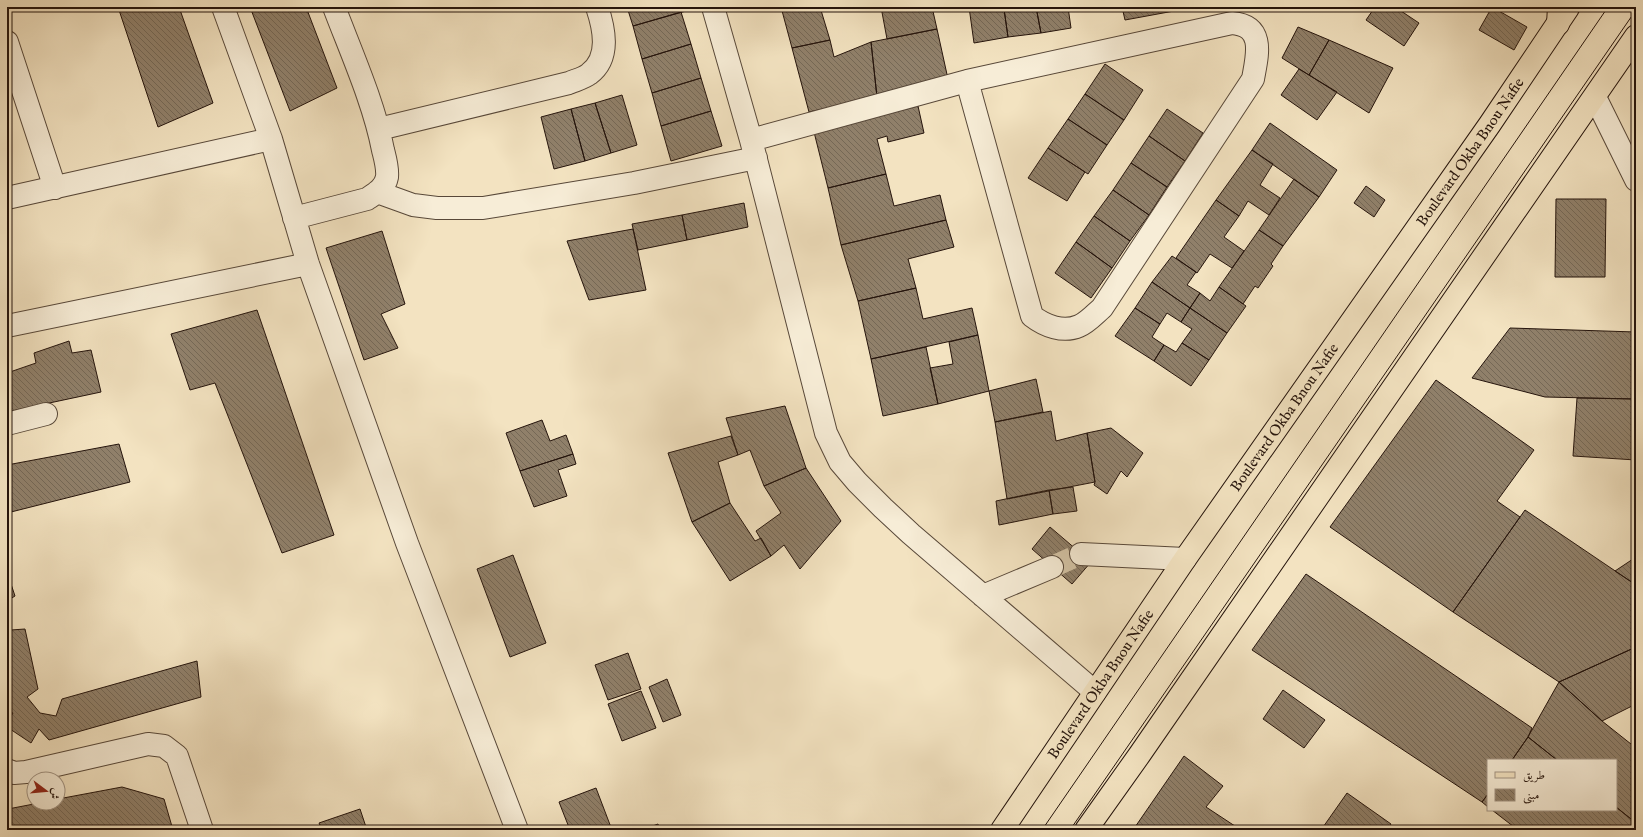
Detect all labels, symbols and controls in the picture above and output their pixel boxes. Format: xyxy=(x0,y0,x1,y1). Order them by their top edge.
street label: Boulevard Okba Bnou Nafie xyxy=(1412,74,1528,230)
street label: Boulevard Okba Bnou Nafie xyxy=(1226,340,1343,495)
street label: Boulevard Okba Bnou Nafie xyxy=(1044,606,1158,763)
legend xyxy=(1487,759,1617,811)
text: طريق xyxy=(1523,768,1545,783)
north arrow xyxy=(26,771,66,811)
text: ش xyxy=(46,786,63,801)
text: مبنى xyxy=(1523,788,1539,804)

